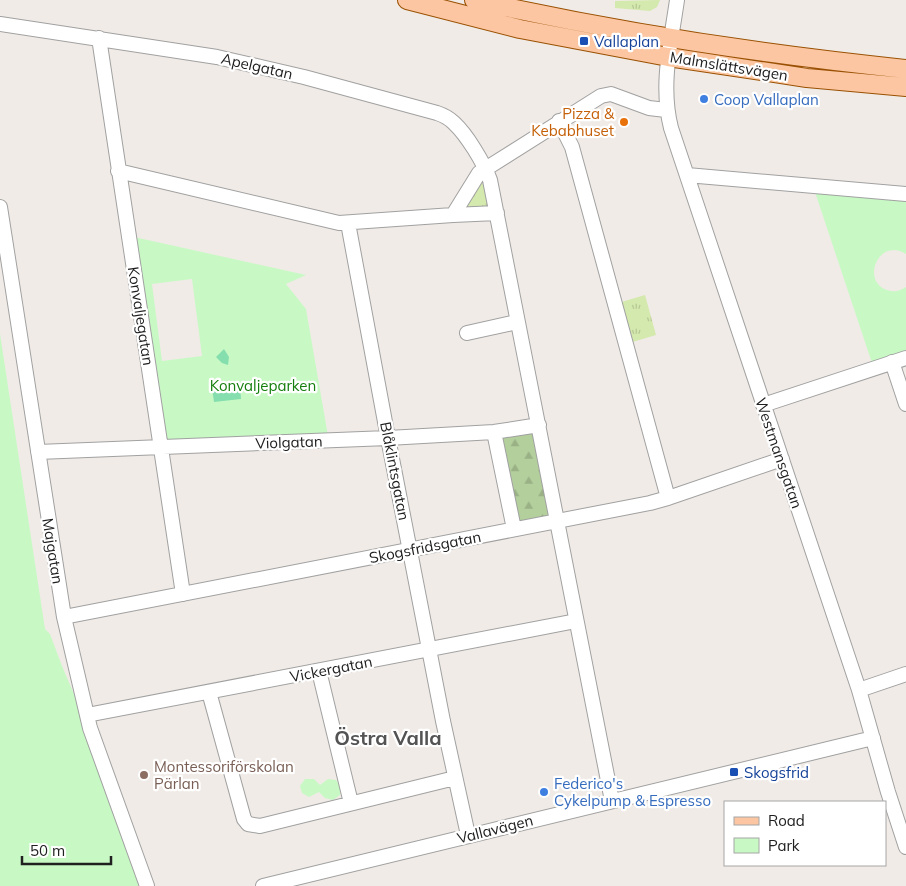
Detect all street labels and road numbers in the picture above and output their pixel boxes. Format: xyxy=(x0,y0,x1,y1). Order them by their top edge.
street label: Malmslättsvägen xyxy=(669,47,789,85)
street label: Apelgatan xyxy=(219,49,295,83)
street label: Konvaljegatan xyxy=(124,265,158,367)
street label: Westmansgatan xyxy=(751,395,807,511)
street label: Blåklintsgatan xyxy=(376,420,414,522)
street label: Violgatan xyxy=(255,431,323,453)
street label: Majgatan xyxy=(38,517,68,585)
street label: Skogsfridsgatan xyxy=(367,527,483,567)
street label: Vickergatan xyxy=(288,652,374,686)
street label: Vallavägen xyxy=(455,810,535,848)

